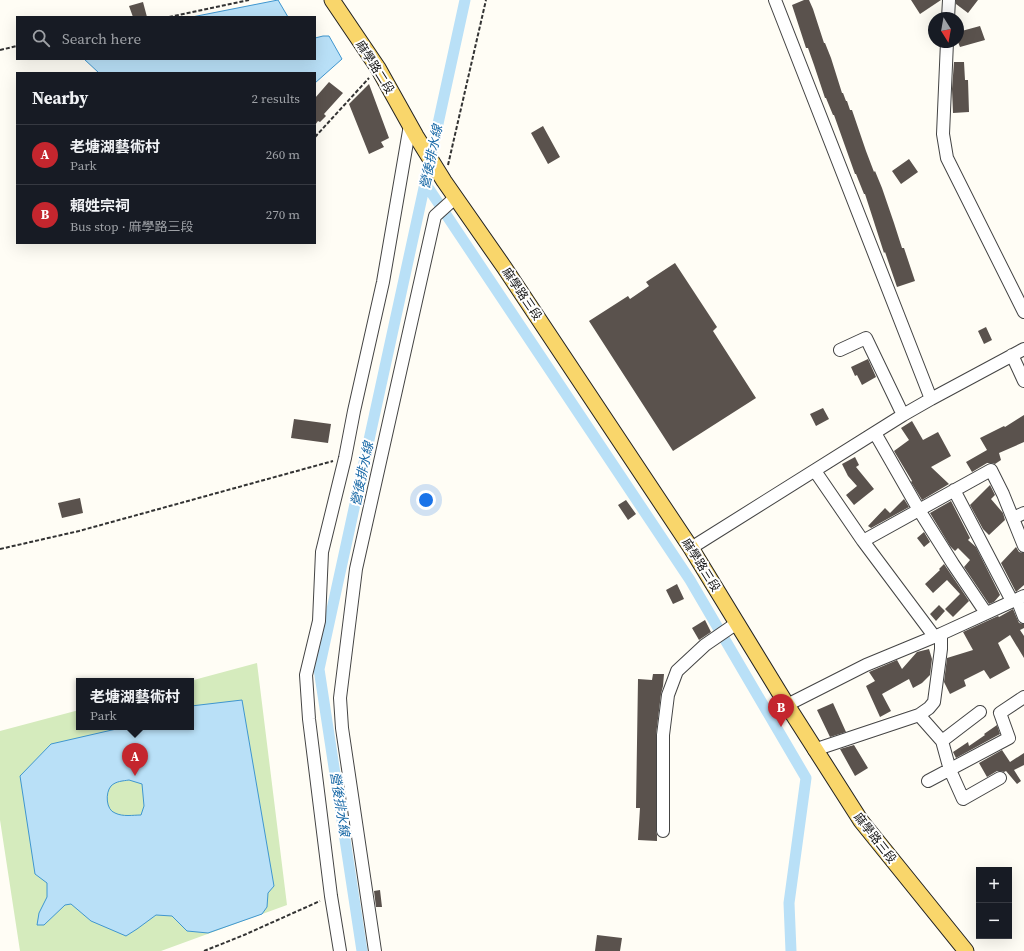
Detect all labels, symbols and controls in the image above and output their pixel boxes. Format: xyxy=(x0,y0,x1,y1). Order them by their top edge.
north arrow xyxy=(928,12,964,48)
search box xyxy=(16,16,316,60)
icon: search xyxy=(30,27,52,49)
text: Search here xyxy=(62,28,141,49)
street label: 麻學路二段 xyxy=(352,37,398,97)
text: Nearby xyxy=(32,86,88,110)
text: 2 results xyxy=(252,90,300,107)
water label: 營後排水線 xyxy=(416,121,446,191)
text: 老塘湖藝術村 xyxy=(70,136,160,157)
text: A xyxy=(41,146,49,163)
text: 260 m xyxy=(266,146,300,163)
text: Park xyxy=(70,157,97,174)
text: 賴姓宗祠 xyxy=(70,195,130,216)
text: B xyxy=(41,206,49,223)
text: 270 m xyxy=(266,206,300,223)
text: Bus stop · 麻學路三段 xyxy=(70,218,194,235)
street label: 麻學路三段 xyxy=(499,265,545,323)
water label: 營後排水線 xyxy=(347,438,377,508)
your location xyxy=(416,490,436,510)
street label: 麻學路三段 xyxy=(678,535,724,595)
popup xyxy=(76,678,194,730)
text: 老塘湖藝術村 xyxy=(90,686,180,707)
pin: B xyxy=(768,694,794,727)
text: Park xyxy=(90,707,117,724)
pin: A xyxy=(122,743,148,776)
water label: 營後排水線 xyxy=(327,771,354,839)
street label: 麻學路三段 xyxy=(850,809,900,867)
map controls xyxy=(976,867,1012,939)
button: + xyxy=(976,867,1012,903)
button: − xyxy=(976,903,1012,939)

